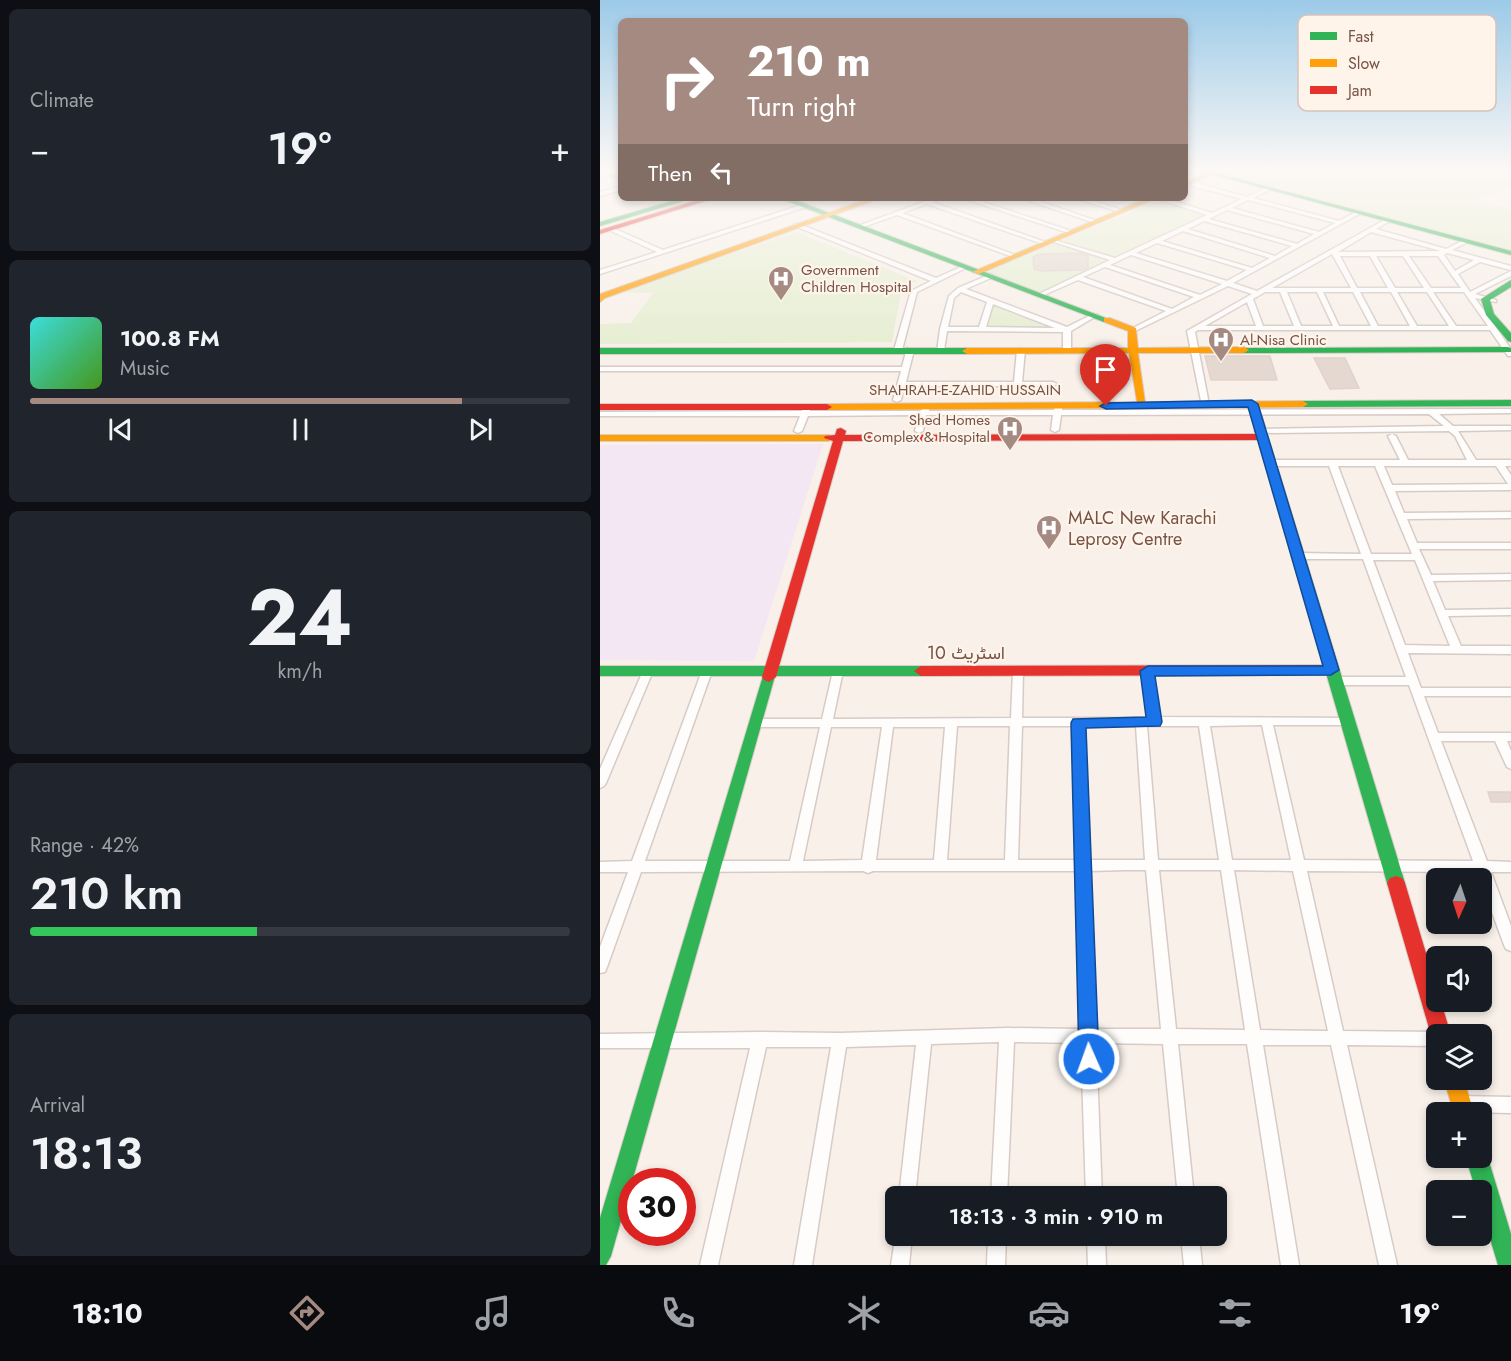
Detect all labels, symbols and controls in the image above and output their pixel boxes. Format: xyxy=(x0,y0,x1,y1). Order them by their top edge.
legend xyxy=(1298,15,1496,111)
text: Fast xyxy=(1348,25,1374,48)
text: 210 m xyxy=(747,31,871,92)
icon: right xyxy=(648,42,726,120)
text: Slow xyxy=(1348,52,1380,75)
text: Jam xyxy=(1346,79,1372,102)
text: Climate xyxy=(30,86,94,115)
text: Turn right xyxy=(747,87,855,126)
text: 19° xyxy=(268,116,332,181)
text: − xyxy=(30,126,49,173)
text: + xyxy=(550,126,570,173)
icon: left xyxy=(705,156,738,189)
text: Then xyxy=(648,157,693,189)
place label: Government Children Hospital xyxy=(801,259,912,298)
hospital icon: Government Children Hospital xyxy=(766,264,796,302)
text: 100.8 FM xyxy=(120,322,220,354)
hospital icon: Al-Nisa Clinic xyxy=(1206,325,1236,363)
place label: Al-Nisa Clinic xyxy=(1240,329,1326,351)
pin xyxy=(1080,344,1131,406)
icon: arrive xyxy=(1089,353,1122,386)
text: Music xyxy=(120,354,170,383)
street label: SHAHRAH-E-ZAHID HUSSAIN xyxy=(869,379,1061,401)
place label: Shed Homes Complex & Hospital xyxy=(863,409,990,448)
icon: previous xyxy=(104,413,137,446)
icon: pause xyxy=(284,413,317,446)
icon: next xyxy=(464,413,497,446)
hospital icon: Shed Homes Complex & Hospital xyxy=(995,414,1025,452)
place label: MALC New Karachi Leprosy Centre xyxy=(1068,505,1217,552)
hospital icon: MALC New Karachi Leprosy Centre xyxy=(1034,513,1064,551)
text: 24 xyxy=(247,562,353,674)
street label: اسٹریٹ 10 xyxy=(927,640,1005,666)
text: km/h xyxy=(277,657,323,686)
text: Range · 42% xyxy=(30,831,139,860)
text: 210 km xyxy=(30,861,183,926)
north arrow xyxy=(1426,868,1492,934)
map controls xyxy=(1426,868,1492,1246)
button: sound xyxy=(1426,946,1492,1012)
button: layers xyxy=(1426,1024,1492,1090)
position arrow xyxy=(1057,1027,1121,1091)
text: Arrival xyxy=(30,1091,85,1120)
button: + xyxy=(1426,1102,1492,1168)
text: 18:13 xyxy=(30,1121,142,1186)
speed limit sign: 30 xyxy=(618,1168,696,1246)
button: − xyxy=(1426,1180,1492,1246)
text: 18:13 · 3 min · 910 m xyxy=(949,1200,1163,1232)
icon: directions xyxy=(286,1292,328,1334)
icon: music xyxy=(472,1292,514,1334)
icon: phone xyxy=(657,1292,699,1334)
icon: climate xyxy=(843,1292,885,1334)
icon: car xyxy=(1028,1292,1070,1334)
icon: filters xyxy=(1214,1292,1256,1334)
text: 18:10 xyxy=(72,1294,143,1333)
text: 19° xyxy=(1399,1294,1439,1333)

